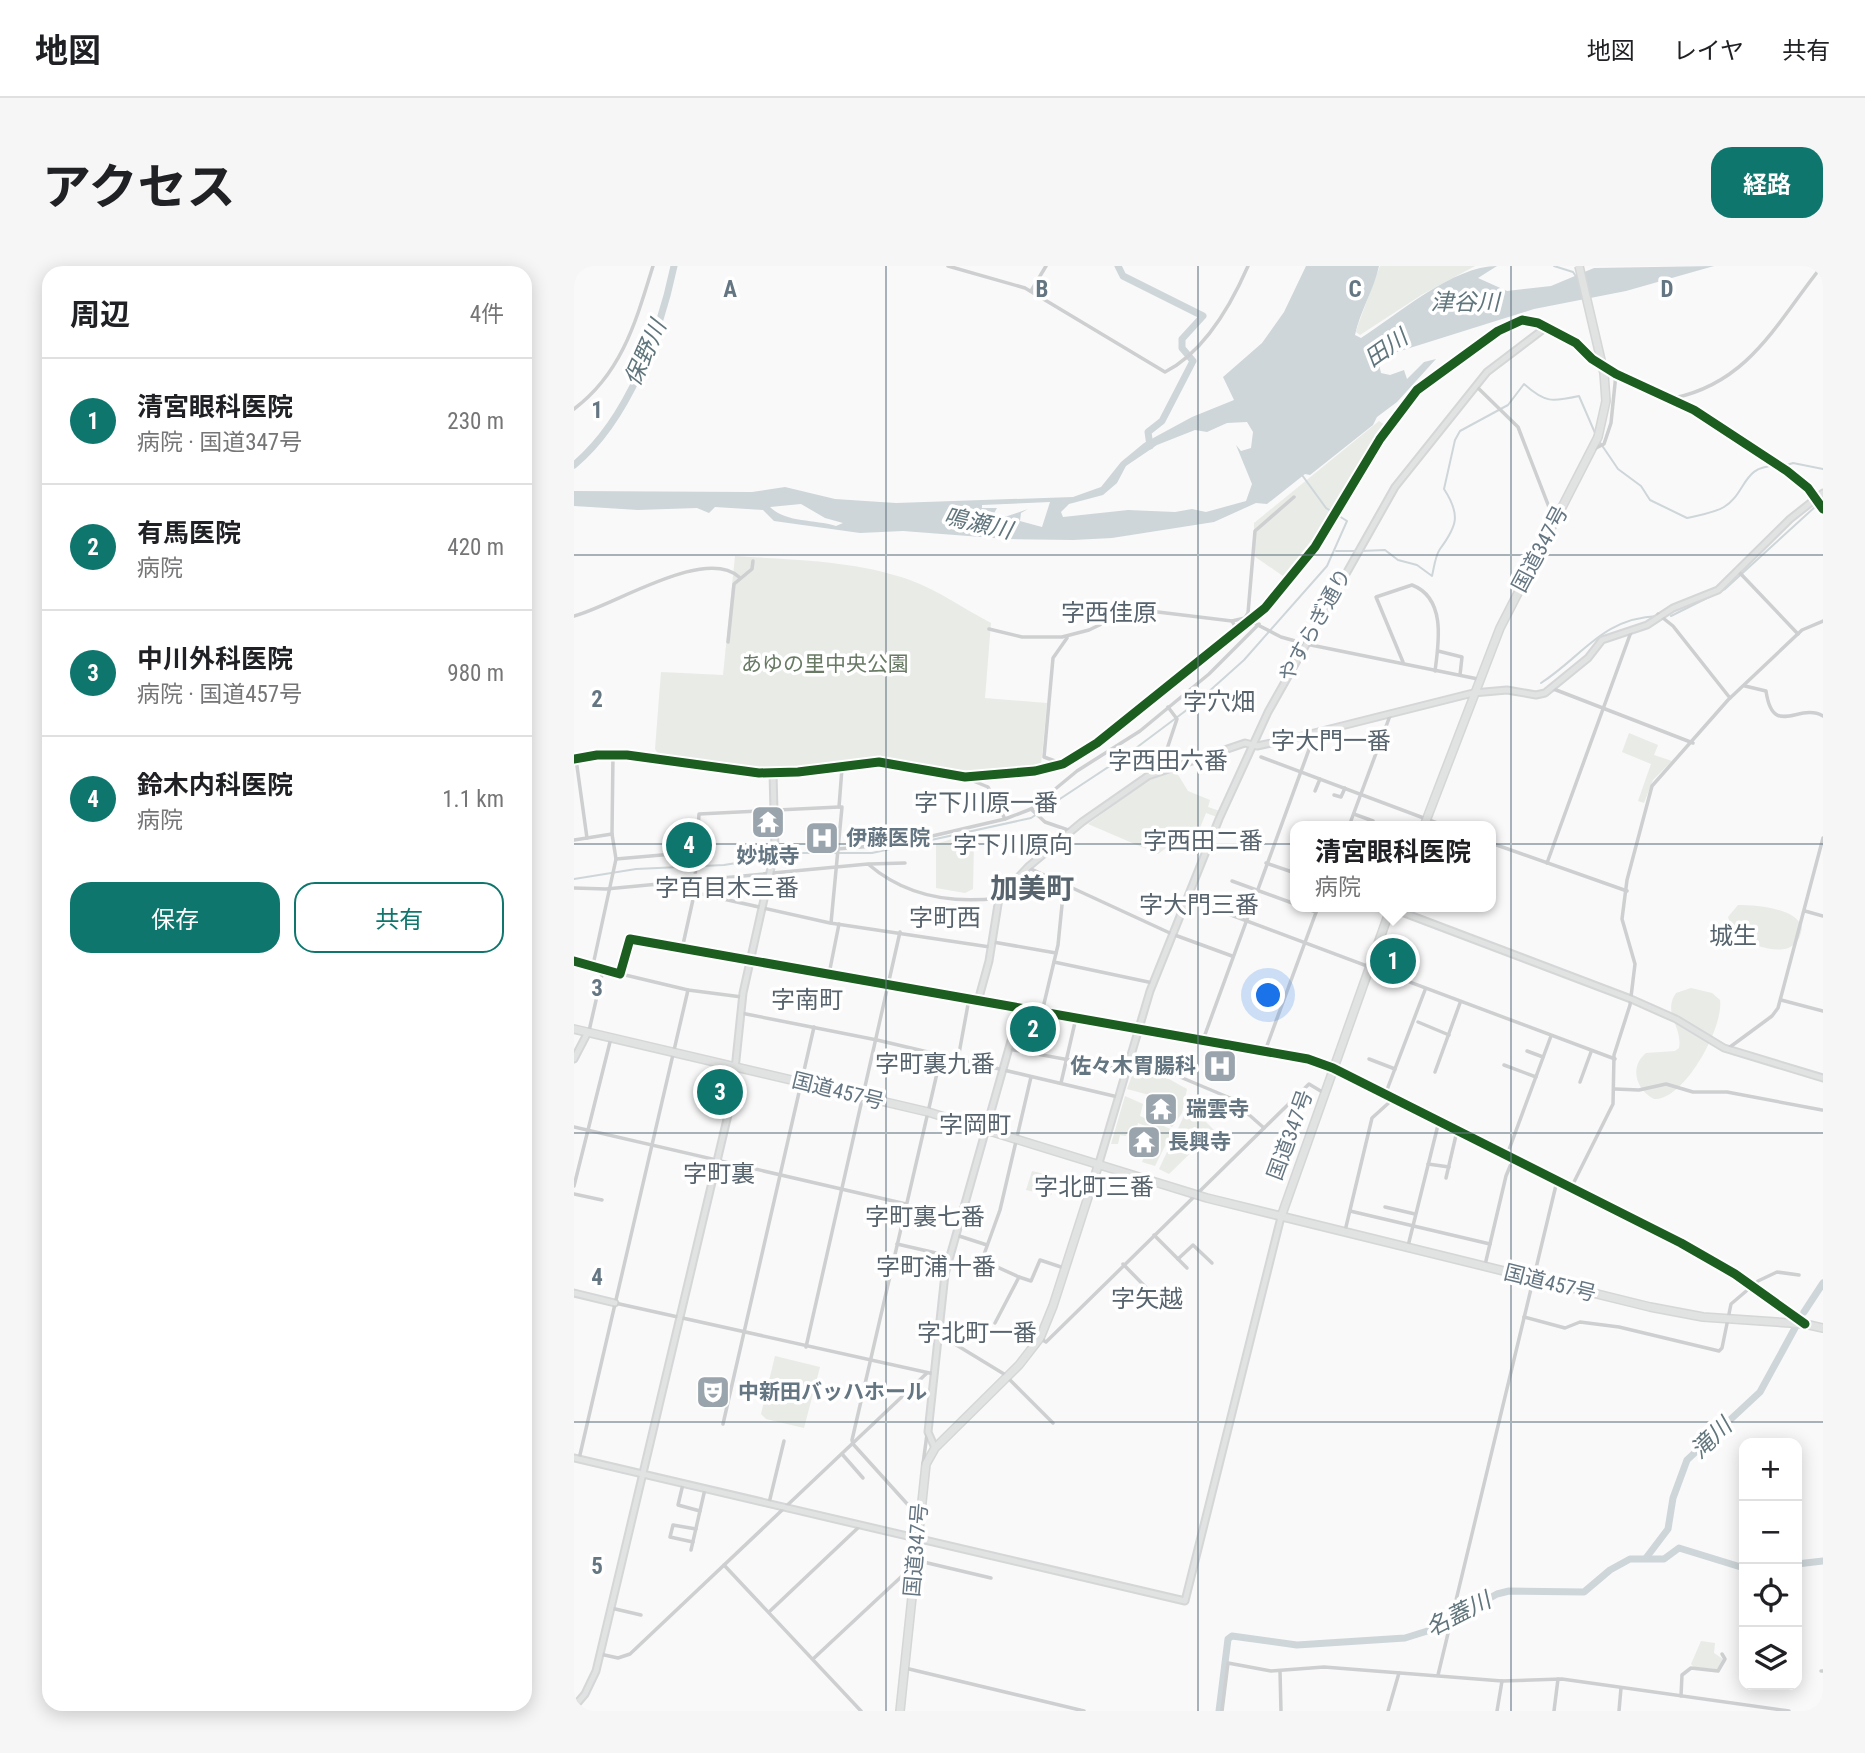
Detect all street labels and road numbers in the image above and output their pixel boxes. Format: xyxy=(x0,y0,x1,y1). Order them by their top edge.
street label: 国道347号 xyxy=(1507,502,1573,596)
street label: やすらぎ通り xyxy=(1274,564,1356,686)
street label: 国道457号 xyxy=(789,1068,887,1114)
street label: 国道347号 xyxy=(1263,1087,1317,1183)
street label: 国道457号 xyxy=(1501,1260,1599,1306)
street label: 国道347号 xyxy=(900,1502,932,1598)

